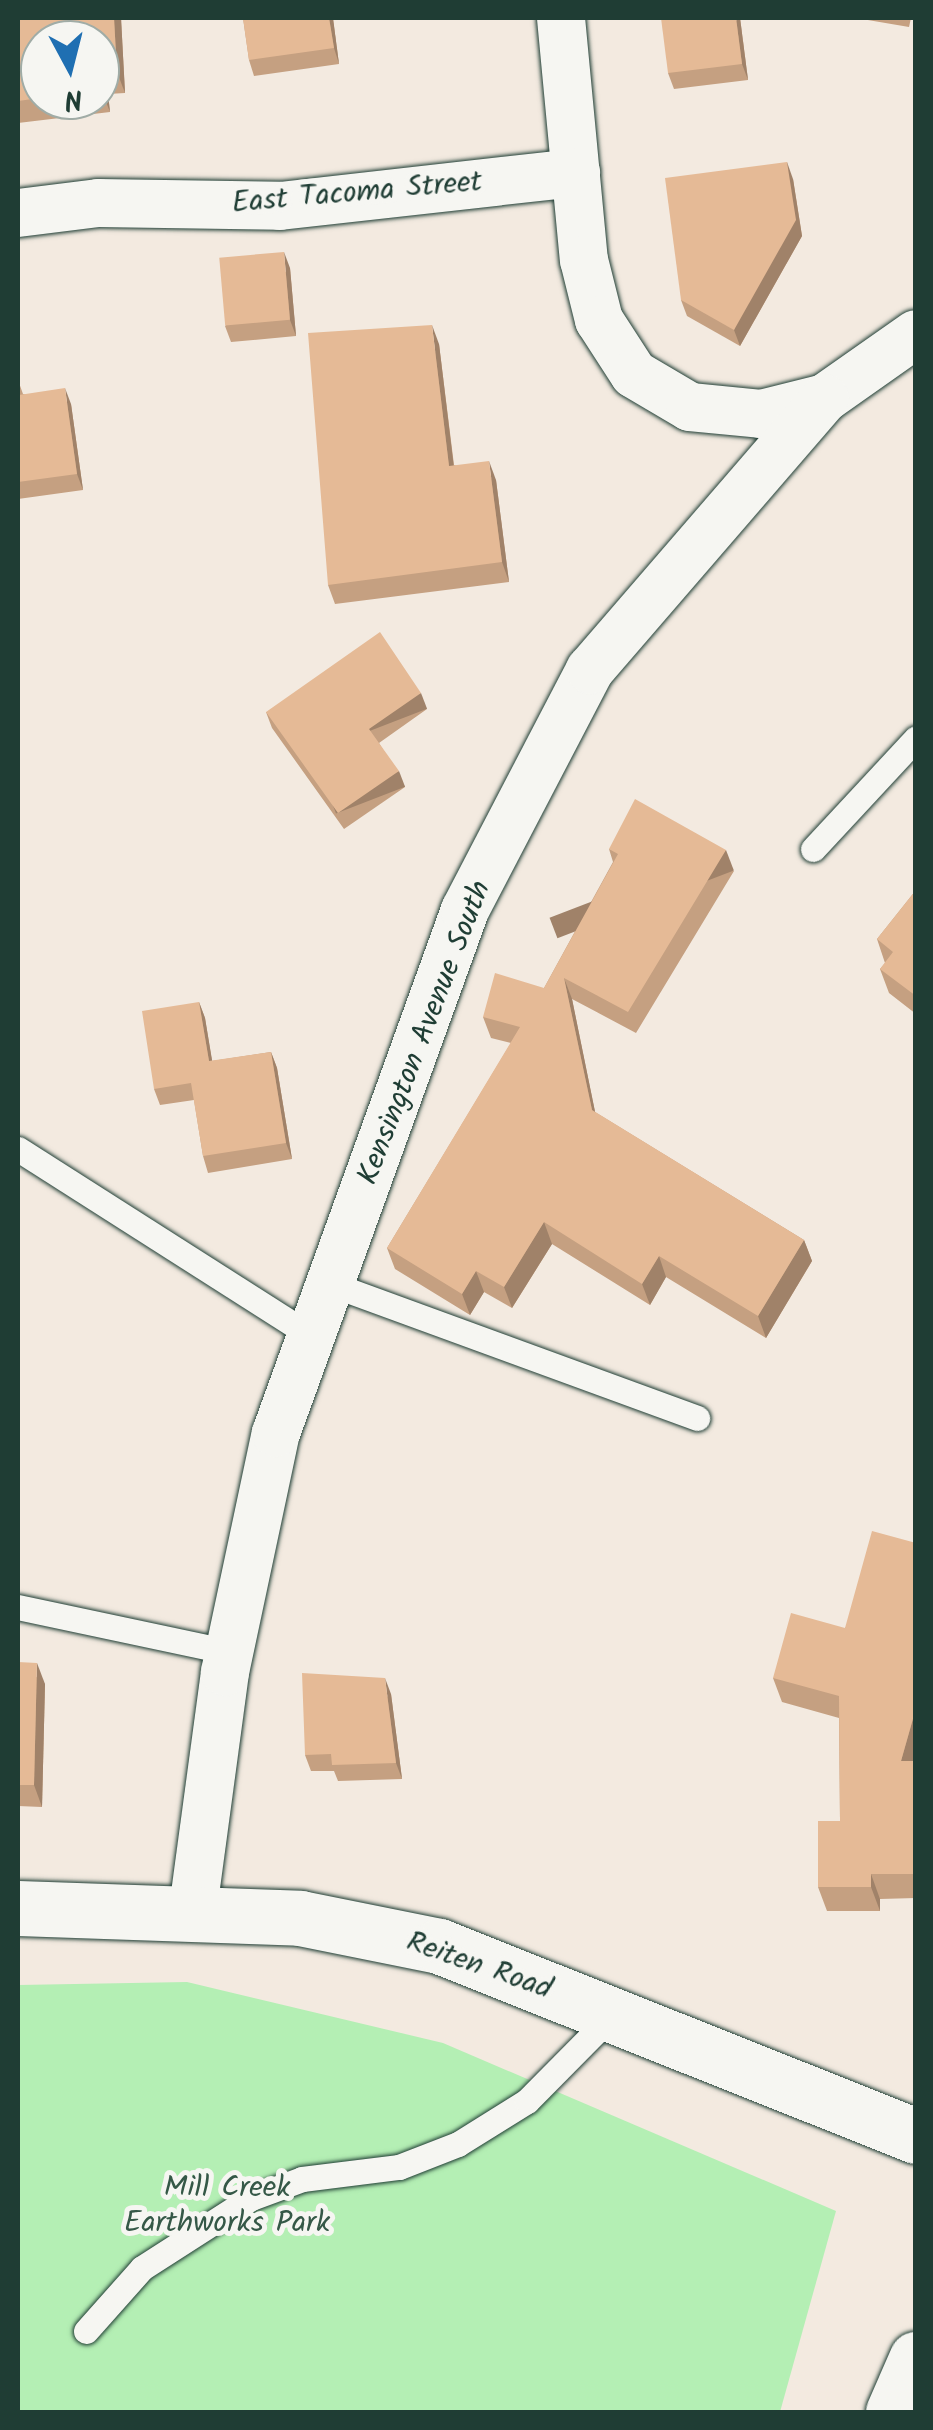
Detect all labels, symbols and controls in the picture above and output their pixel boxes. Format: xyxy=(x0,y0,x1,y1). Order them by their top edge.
north arrow xyxy=(20,20,120,120)
text: N xyxy=(62,75,85,122)
street label: East Tacoma Street xyxy=(230,164,484,222)
street label: Kensington Avenue South xyxy=(350,876,500,1190)
street label: Reiten Road xyxy=(402,1924,556,2008)
park label: Mill Creek Earthworks Park xyxy=(124,2170,330,2240)

